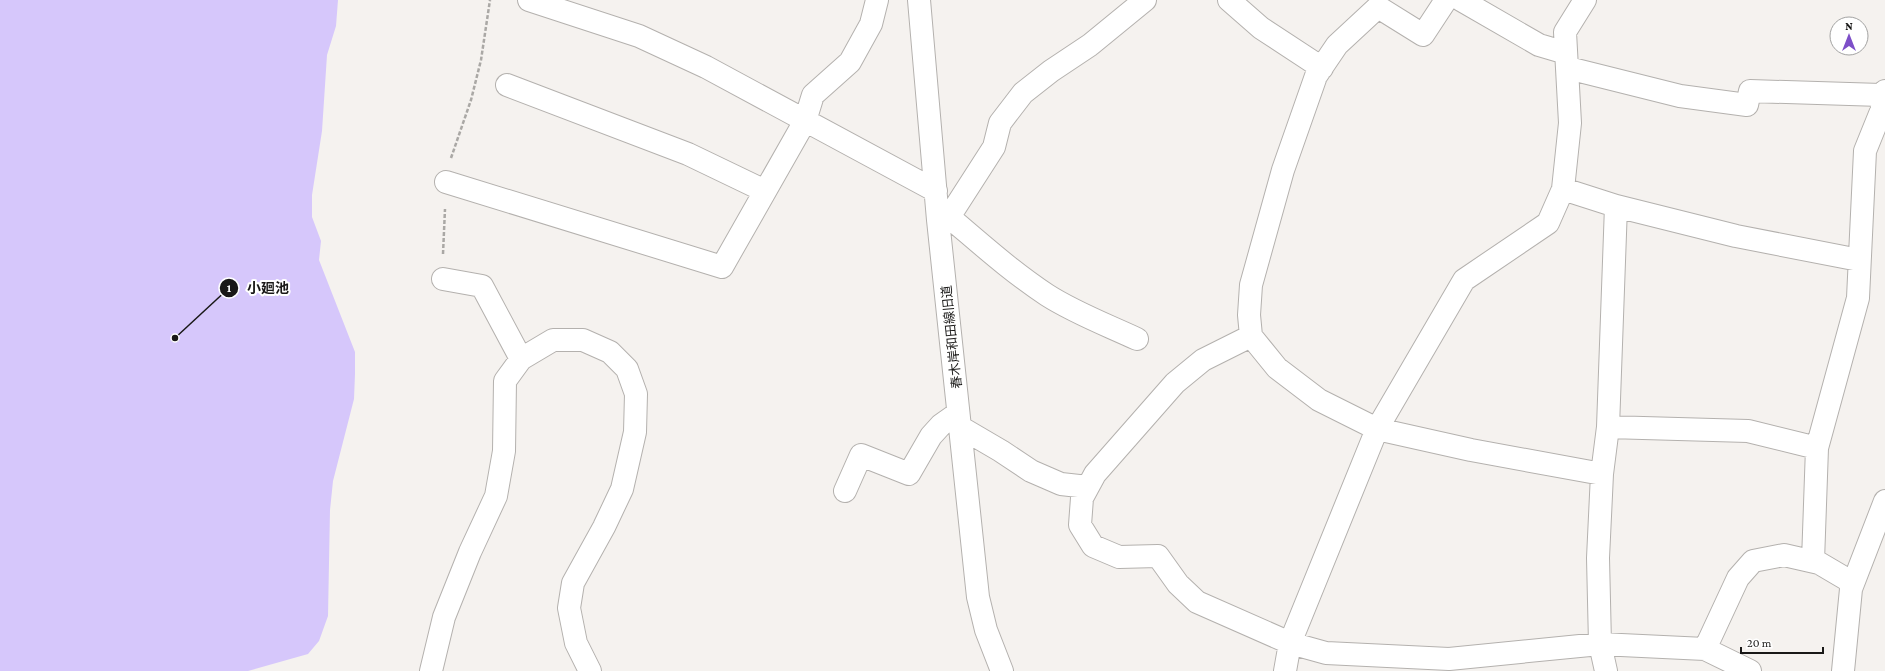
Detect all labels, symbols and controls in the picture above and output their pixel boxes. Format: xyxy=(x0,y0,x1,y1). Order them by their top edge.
north arrow xyxy=(1829,16,1869,56)
text: N xyxy=(1845,20,1853,32)
callout: 小廻池 xyxy=(219,275,297,301)
text: 小廻池 xyxy=(247,280,289,296)
text: 1 xyxy=(227,281,232,295)
street label: 春木岸和田線旧道 xyxy=(939,284,964,389)
scale bar xyxy=(1741,629,1823,655)
text: 20 m xyxy=(1747,636,1772,650)

